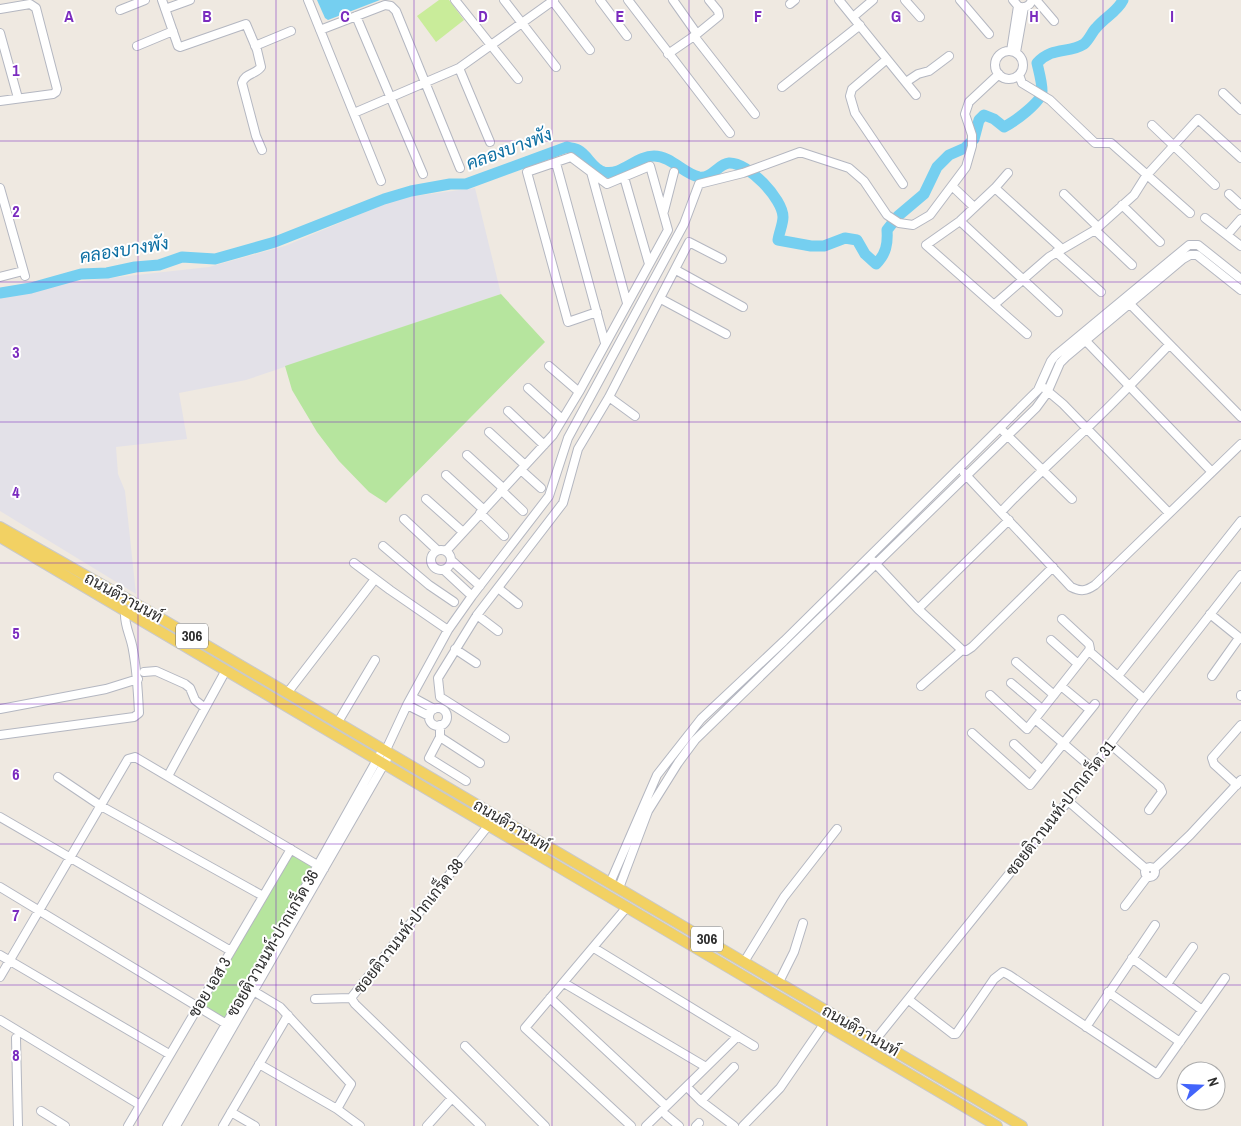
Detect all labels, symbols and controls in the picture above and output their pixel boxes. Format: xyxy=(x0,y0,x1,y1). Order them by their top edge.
text: A xyxy=(64,5,74,27)
text: B xyxy=(202,5,212,27)
text: C xyxy=(340,5,350,27)
text: D xyxy=(478,5,488,27)
text: E xyxy=(616,5,625,27)
text: F xyxy=(754,5,762,27)
text: G xyxy=(891,5,901,27)
text: H xyxy=(1029,5,1039,27)
text: I xyxy=(1170,5,1174,27)
text: 1 xyxy=(12,59,20,81)
water label: คลองบางพัง xyxy=(462,121,555,176)
text: 2 xyxy=(12,200,20,222)
water label: คลองบางพัง xyxy=(78,230,170,269)
text: 3 xyxy=(12,341,20,363)
text: 4 xyxy=(12,481,20,503)
street label: ถนนติวานนท์ xyxy=(81,566,168,628)
text: 5 xyxy=(12,622,20,644)
road number: 306 xyxy=(176,624,208,648)
street label: ซอยติวานนท์-ปากเกร็ด 31 xyxy=(999,734,1120,880)
text: 6 xyxy=(12,763,20,785)
street label: ถนนติวานนท์ xyxy=(469,793,555,857)
street label: ซอยติวานนท์-ปากเกร็ด 38 xyxy=(347,852,468,998)
street label: ซอยติวานนท์-ปากเกร็ด 36 xyxy=(219,864,323,1021)
text: 7 xyxy=(12,904,20,926)
road number: 306 xyxy=(691,926,723,952)
street label: ซอย เอส 3 xyxy=(182,953,236,1021)
street label: ถนนติวานนท์ xyxy=(818,998,904,1061)
text: 8 xyxy=(12,1044,20,1066)
north arrow xyxy=(1176,1061,1226,1111)
text: N xyxy=(1203,1075,1223,1089)

